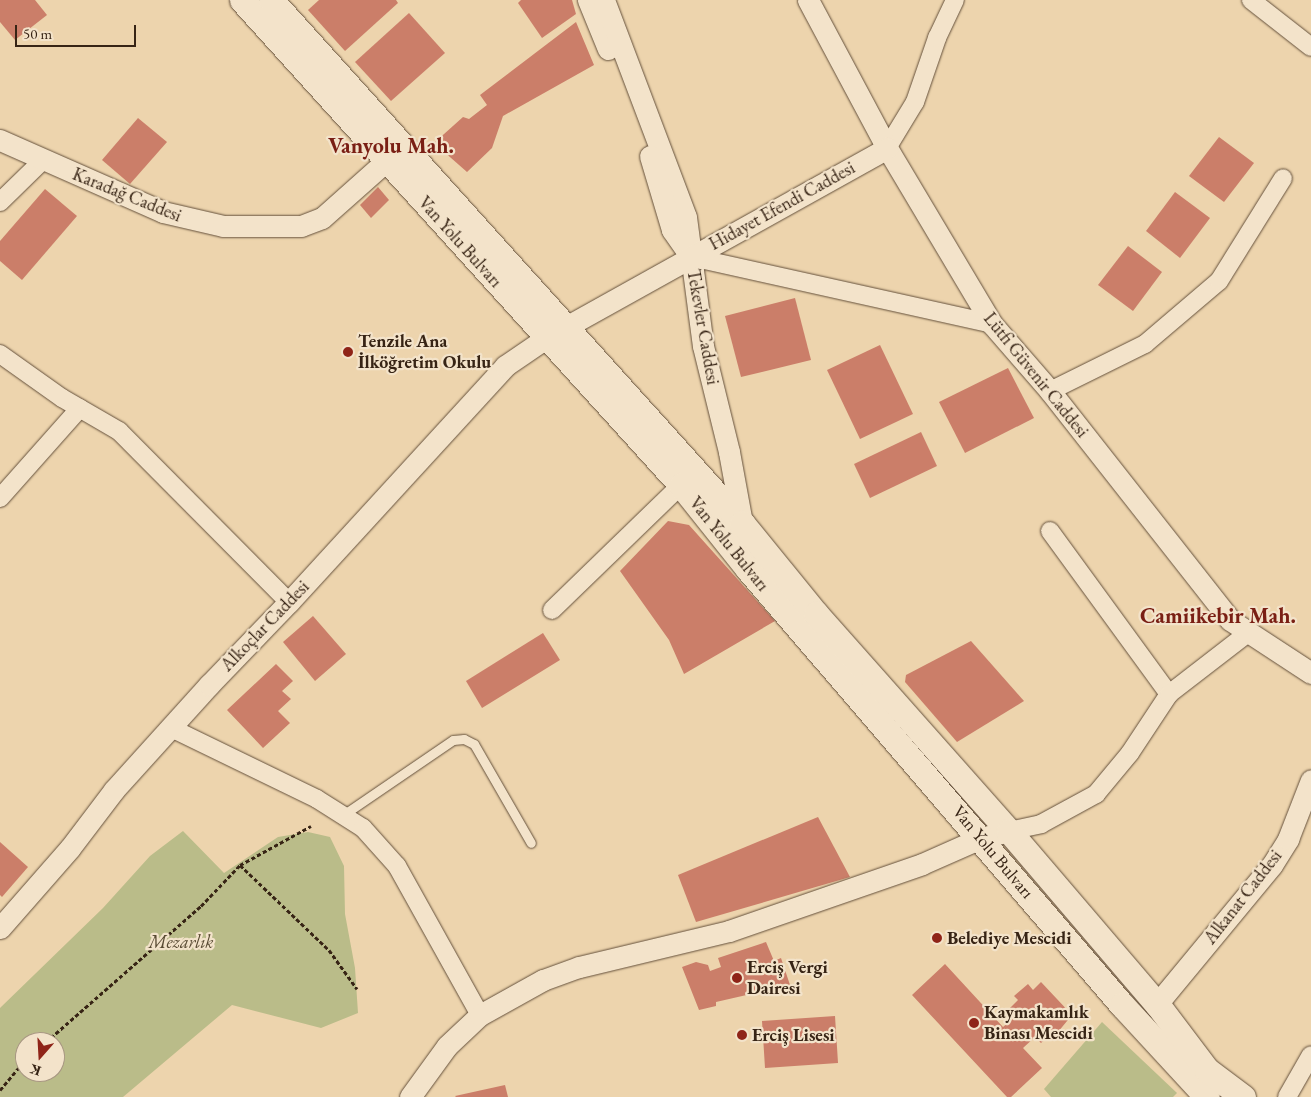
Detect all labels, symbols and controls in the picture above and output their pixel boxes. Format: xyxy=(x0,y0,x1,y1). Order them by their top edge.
scale bar xyxy=(18,15,139,47)
text: 50 m xyxy=(23,24,52,43)
district label: Vanyolu Mah. xyxy=(328,133,454,159)
street label: Hidayet Efendi Caddesi xyxy=(705,157,859,255)
street label: Karadağ Caddesi xyxy=(69,163,185,227)
street label: Van Yolu Bulvarı xyxy=(414,192,506,292)
street label: Tekevler Caddesi xyxy=(682,268,724,386)
street label: Lütfi Güvenir Caddesi xyxy=(979,308,1093,442)
place label: Tenzile Ana İlköğretim Okulu xyxy=(358,331,491,374)
marker: Tenzile Ana İlköğretim Okulu xyxy=(342,346,354,358)
street label: Van Yolu Bulvarı xyxy=(684,493,774,595)
street label: Alkoçlar Caddesi xyxy=(216,576,314,676)
district label: Camiikebir Mah. xyxy=(1140,603,1296,629)
street label: Van Yolu Bulvarı xyxy=(948,801,1038,903)
street label: Alkanat Caddesi xyxy=(1199,846,1287,948)
place label: Belediye Mescidi xyxy=(947,927,1072,949)
park label: Mezarlık xyxy=(149,931,213,953)
marker: Belediye Mescidi xyxy=(931,932,943,944)
place label: Erciş Vergi Dairesi xyxy=(747,957,828,1000)
marker: Erciş Vergi Dairesi xyxy=(731,972,743,984)
place label: Kaymakamlık Binası Mescidi xyxy=(984,1002,1093,1044)
marker: Kaymakamlık Binası Mescidi xyxy=(968,1017,980,1029)
place label: Erciş Lisesi xyxy=(752,1024,835,1046)
marker: Erciş Lisesi xyxy=(736,1029,748,1041)
north arrow xyxy=(15,1032,65,1082)
text: K xyxy=(27,1060,43,1080)

